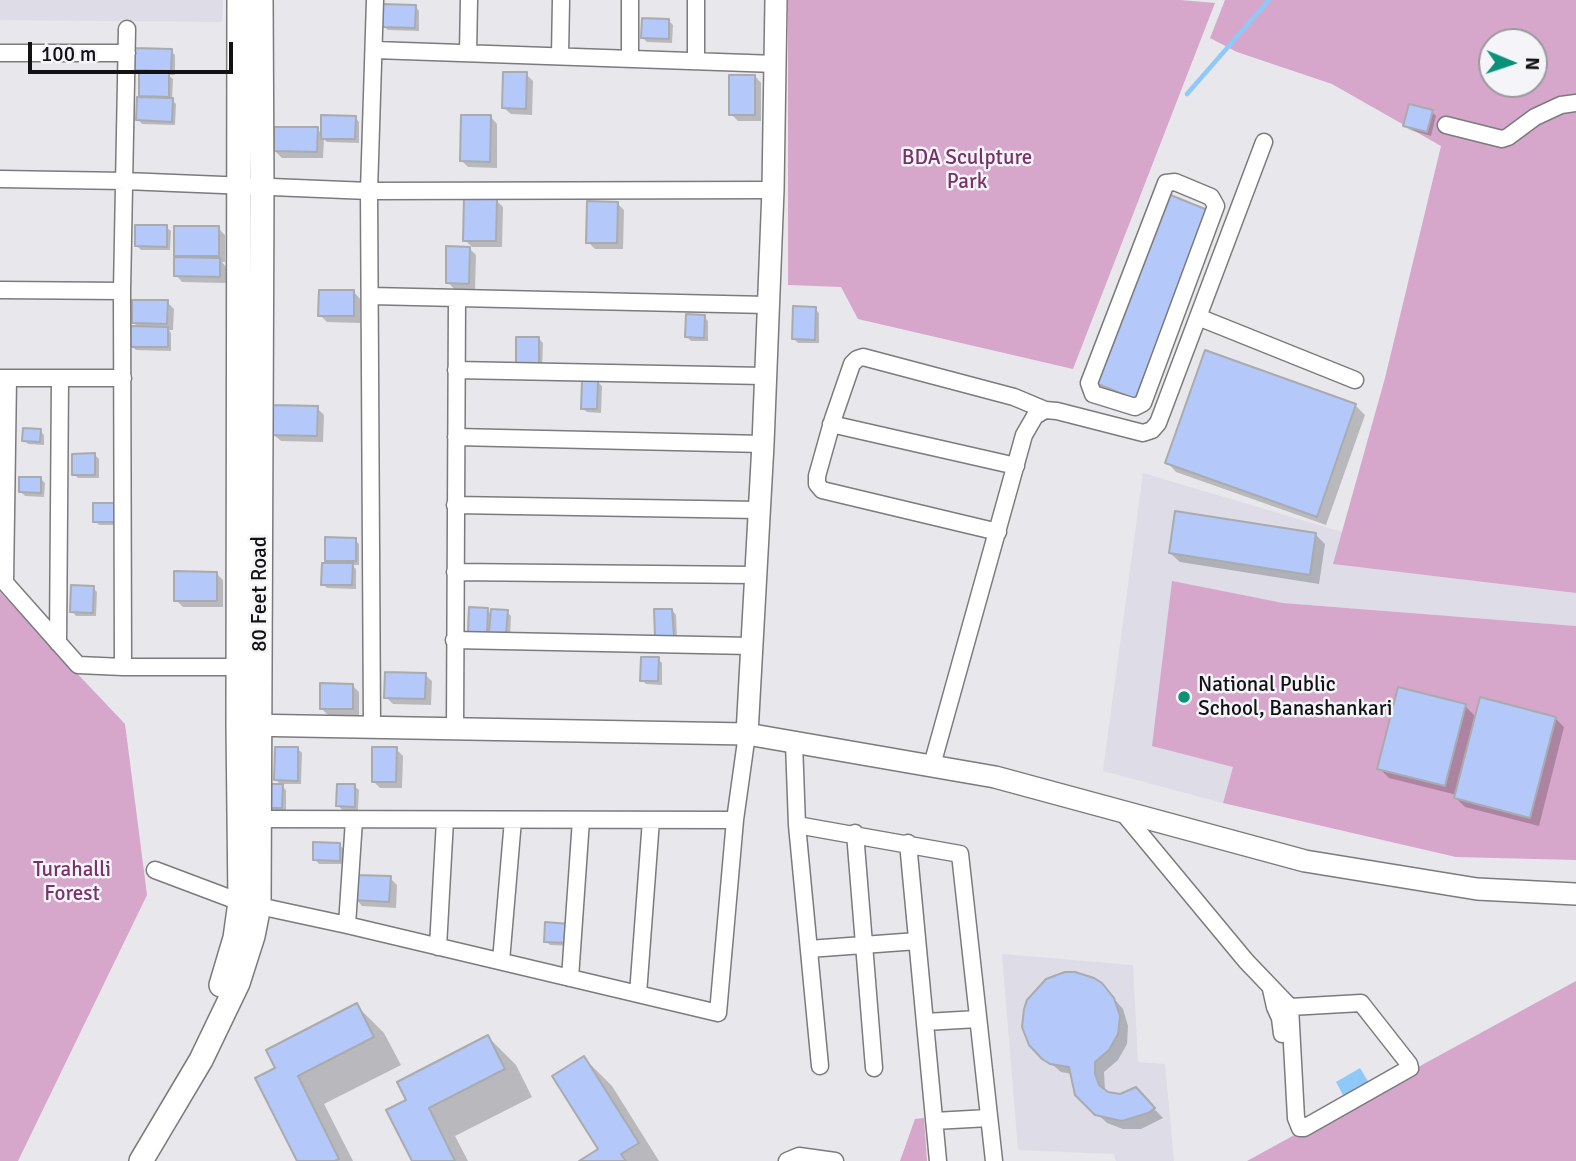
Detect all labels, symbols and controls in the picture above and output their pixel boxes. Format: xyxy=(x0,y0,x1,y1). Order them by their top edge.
scale bar xyxy=(32,28,236,72)
north arrow xyxy=(1478,28,1548,98)
text: 100 m xyxy=(41,41,96,67)
text: N xyxy=(1520,57,1544,71)
park label: BDA Sculpture Park xyxy=(902,145,1032,195)
street label: 80 Feet Road xyxy=(247,536,273,652)
place label: National Public School, Banashankari xyxy=(1198,672,1392,722)
marker: National Public School, Banashankari xyxy=(1176,689,1192,705)
park label: Turahalli Forest xyxy=(33,857,111,907)

